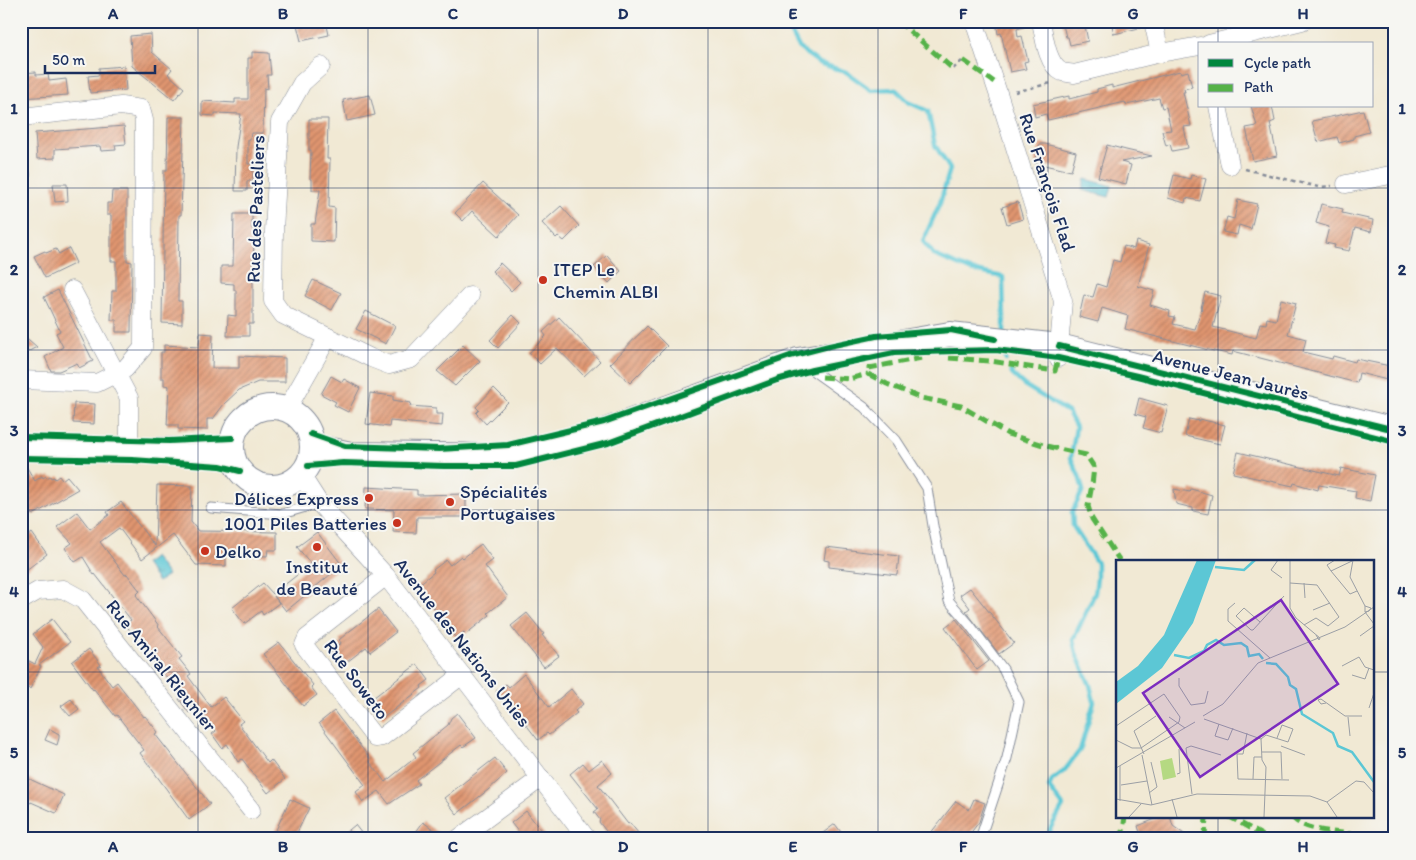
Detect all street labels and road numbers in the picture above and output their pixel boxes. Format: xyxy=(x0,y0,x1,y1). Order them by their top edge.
street label: Rue François Flad xyxy=(1014,110,1081,254)
street label: Rue des Pasteliers xyxy=(241,135,270,283)
street label: Avenue Jean Jaurès xyxy=(1150,344,1311,405)
street label: Avenue des Nations Unies xyxy=(389,553,536,732)
street label: Rue Amiral Rieunier xyxy=(101,595,222,736)
street label: Rue Soweto xyxy=(319,635,394,724)

